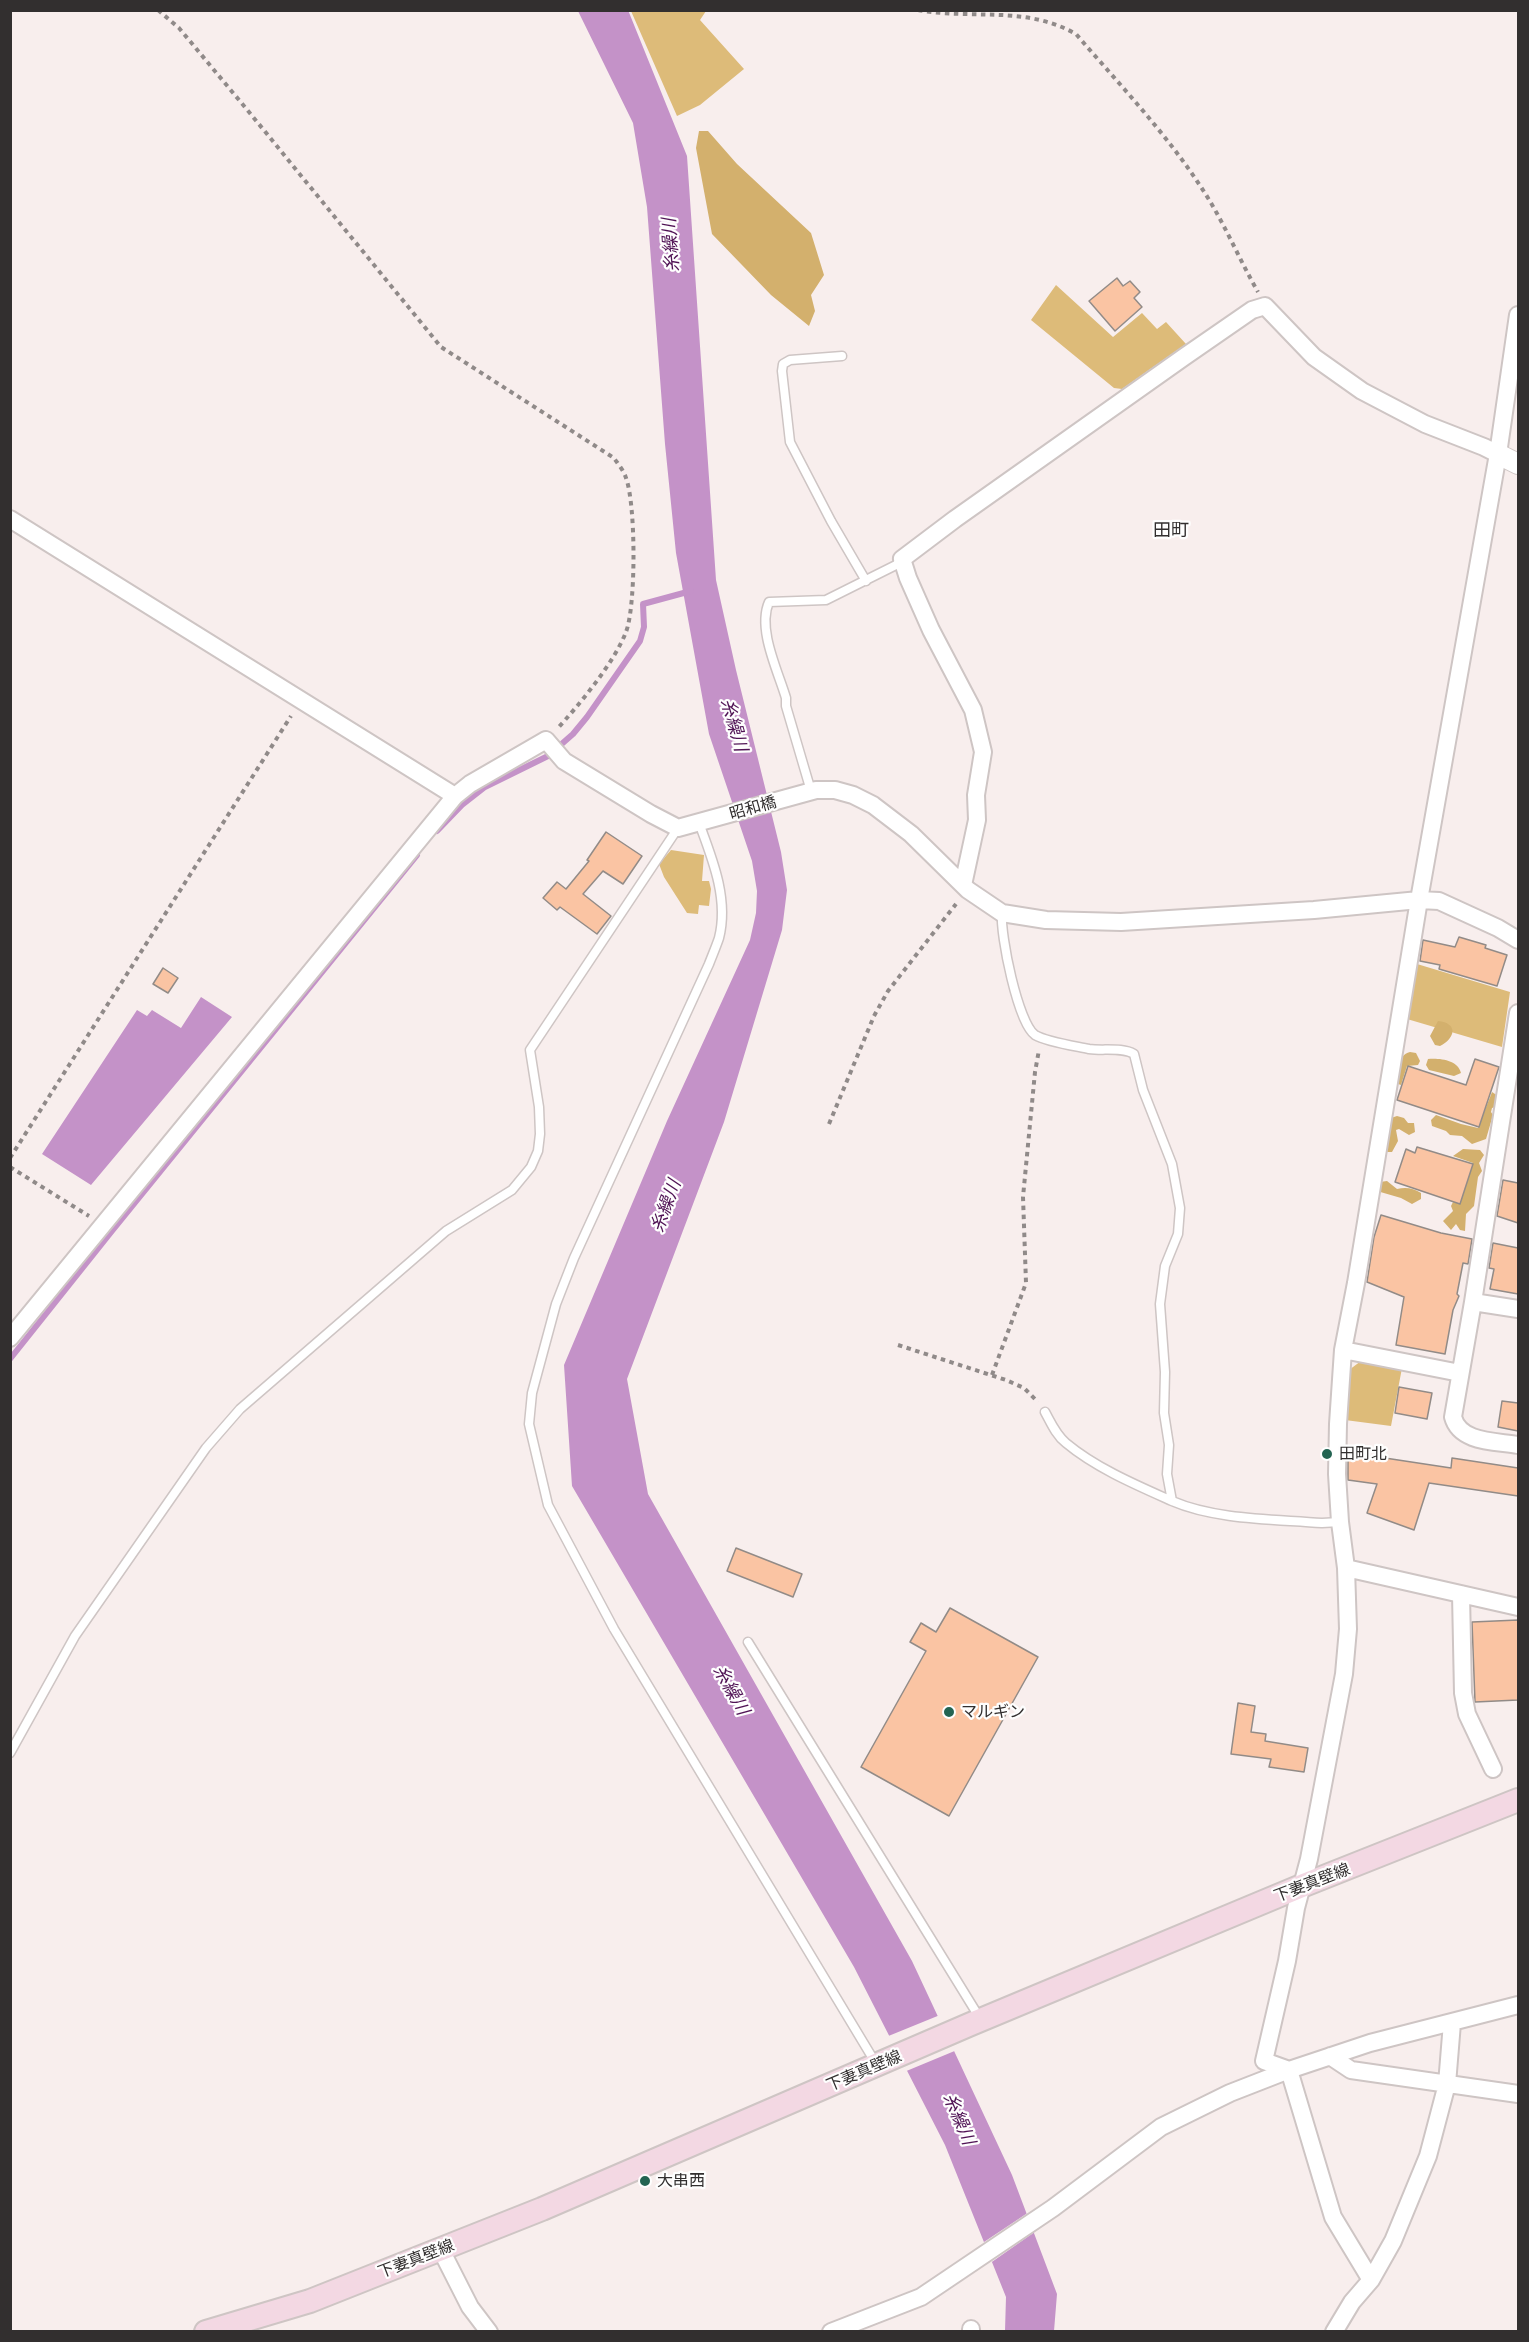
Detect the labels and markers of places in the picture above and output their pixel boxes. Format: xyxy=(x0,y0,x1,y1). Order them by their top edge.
place label: 田町北 xyxy=(1339,1444,1387,1464)
marker: 田町北 xyxy=(1320,1447,1334,1461)
place label: マルギン xyxy=(961,1702,1025,1722)
marker: マルギン xyxy=(942,1705,956,1719)
place label: 大串西 xyxy=(657,2171,705,2191)
marker: 大串西 xyxy=(638,2174,652,2188)

